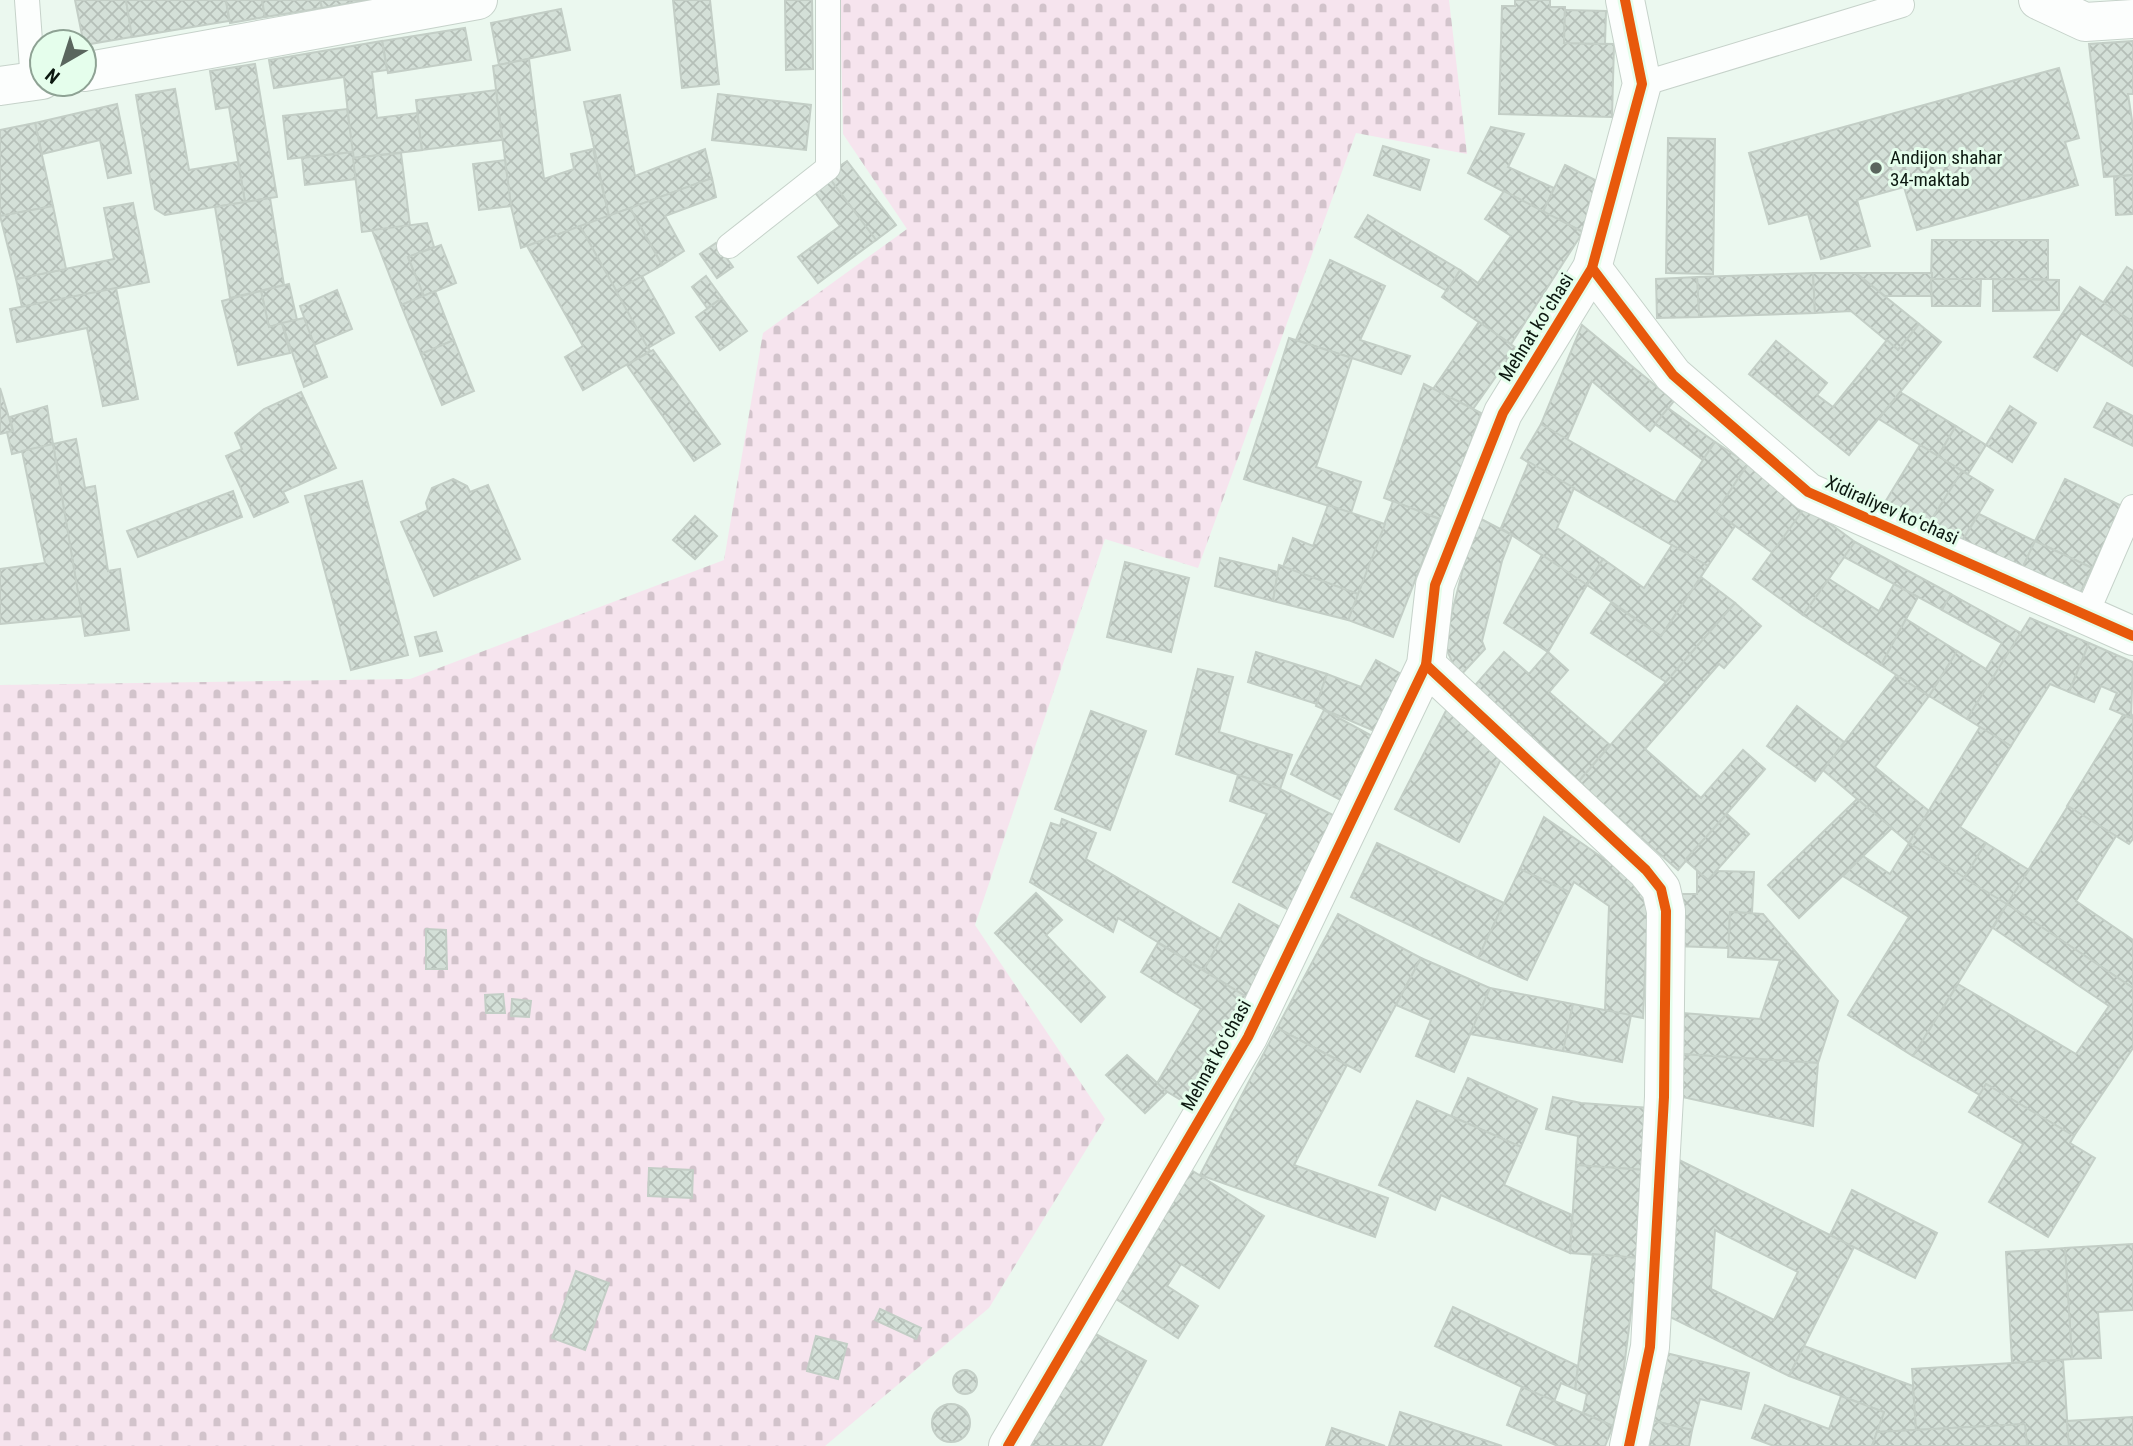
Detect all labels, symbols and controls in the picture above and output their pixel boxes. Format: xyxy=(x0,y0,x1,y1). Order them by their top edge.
north arrow xyxy=(28,28,98,98)
text: N xyxy=(41,63,64,88)
place label: Andijon shahar 34-maktab xyxy=(1890,146,2003,191)
marker: Andijon shahar 34-maktab xyxy=(1868,160,1884,176)
street label: Mehnat koʻchasi xyxy=(1494,269,1578,385)
street label: Xidiraliyev koʻchasi xyxy=(1822,470,1962,550)
street label: Mehnat koʻchasi xyxy=(1176,996,1256,1114)

